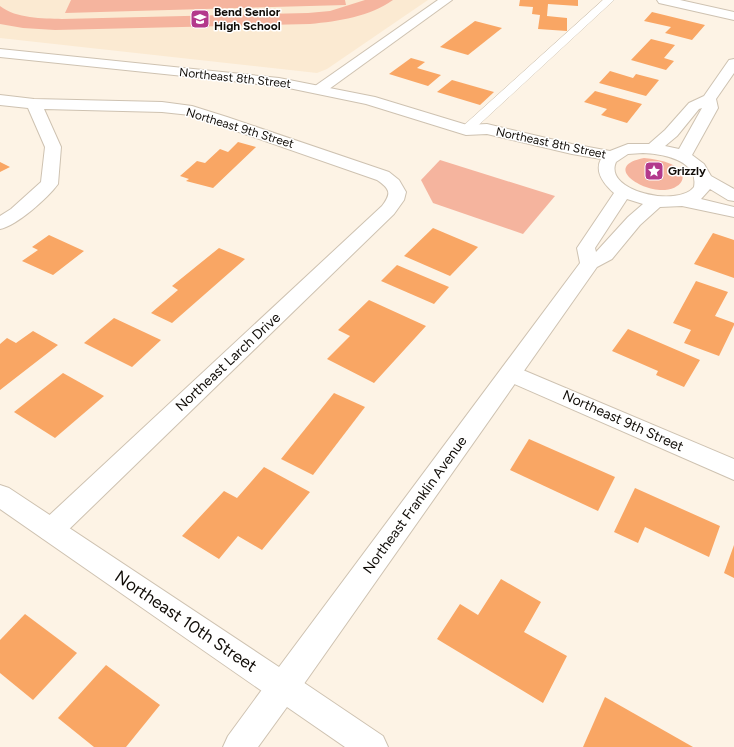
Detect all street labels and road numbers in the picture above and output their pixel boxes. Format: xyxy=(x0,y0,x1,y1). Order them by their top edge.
street label: Northeast 8th Street xyxy=(178,65,292,91)
street label: Northeast 9th Street xyxy=(184,105,296,151)
street label: Northeast 8th Street xyxy=(495,124,608,162)
street label: Northeast Larch Drive xyxy=(172,309,284,415)
street label: Northeast 9th Street xyxy=(560,387,686,455)
street label: Northeast Franklin Avenue xyxy=(359,433,471,577)
street label: Northeast 10th Street xyxy=(111,566,261,676)

